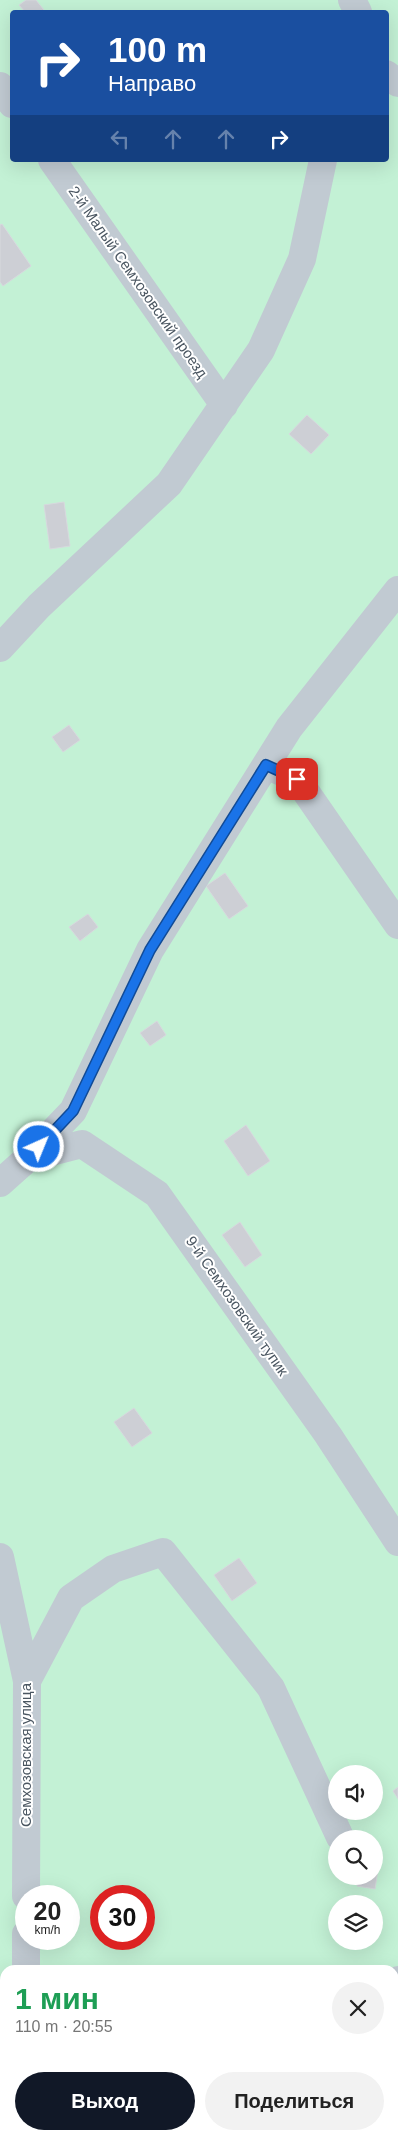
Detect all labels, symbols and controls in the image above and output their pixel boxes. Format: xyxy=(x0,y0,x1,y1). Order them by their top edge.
icon: right xyxy=(25,30,90,95)
text: 100 m xyxy=(108,30,207,69)
text: Направо xyxy=(108,71,196,96)
icon: left xyxy=(106,125,134,153)
icon: ahead xyxy=(159,125,187,153)
icon: ahead xyxy=(212,125,240,153)
icon: right xyxy=(265,125,293,153)
street label: 2-й Малый Семхозовский проезд xyxy=(66,183,211,381)
pin xyxy=(276,758,318,800)
icon: arrive xyxy=(283,765,311,793)
position arrow xyxy=(12.0,1120,64.0,1172)
street label: 9-й Семхозовский тупик xyxy=(183,1233,292,1379)
street label: Семхозовская улица xyxy=(17,1682,34,1827)
map controls xyxy=(328,1765,383,1950)
button: sound xyxy=(328,1765,383,1820)
button: search xyxy=(328,1830,383,1885)
speed limit sign: 30 xyxy=(90,1885,155,1950)
button: layers xyxy=(328,1895,383,1950)
text: 20 xyxy=(34,1897,61,1925)
text: km/h xyxy=(34,1923,61,1937)
text: 1 мин xyxy=(15,1982,99,2015)
button: close xyxy=(332,1982,384,2034)
text: 110 m · 20:55 xyxy=(15,2018,113,2035)
button: Выход xyxy=(15,2072,195,2130)
button: Поделиться xyxy=(205,2072,384,2130)

